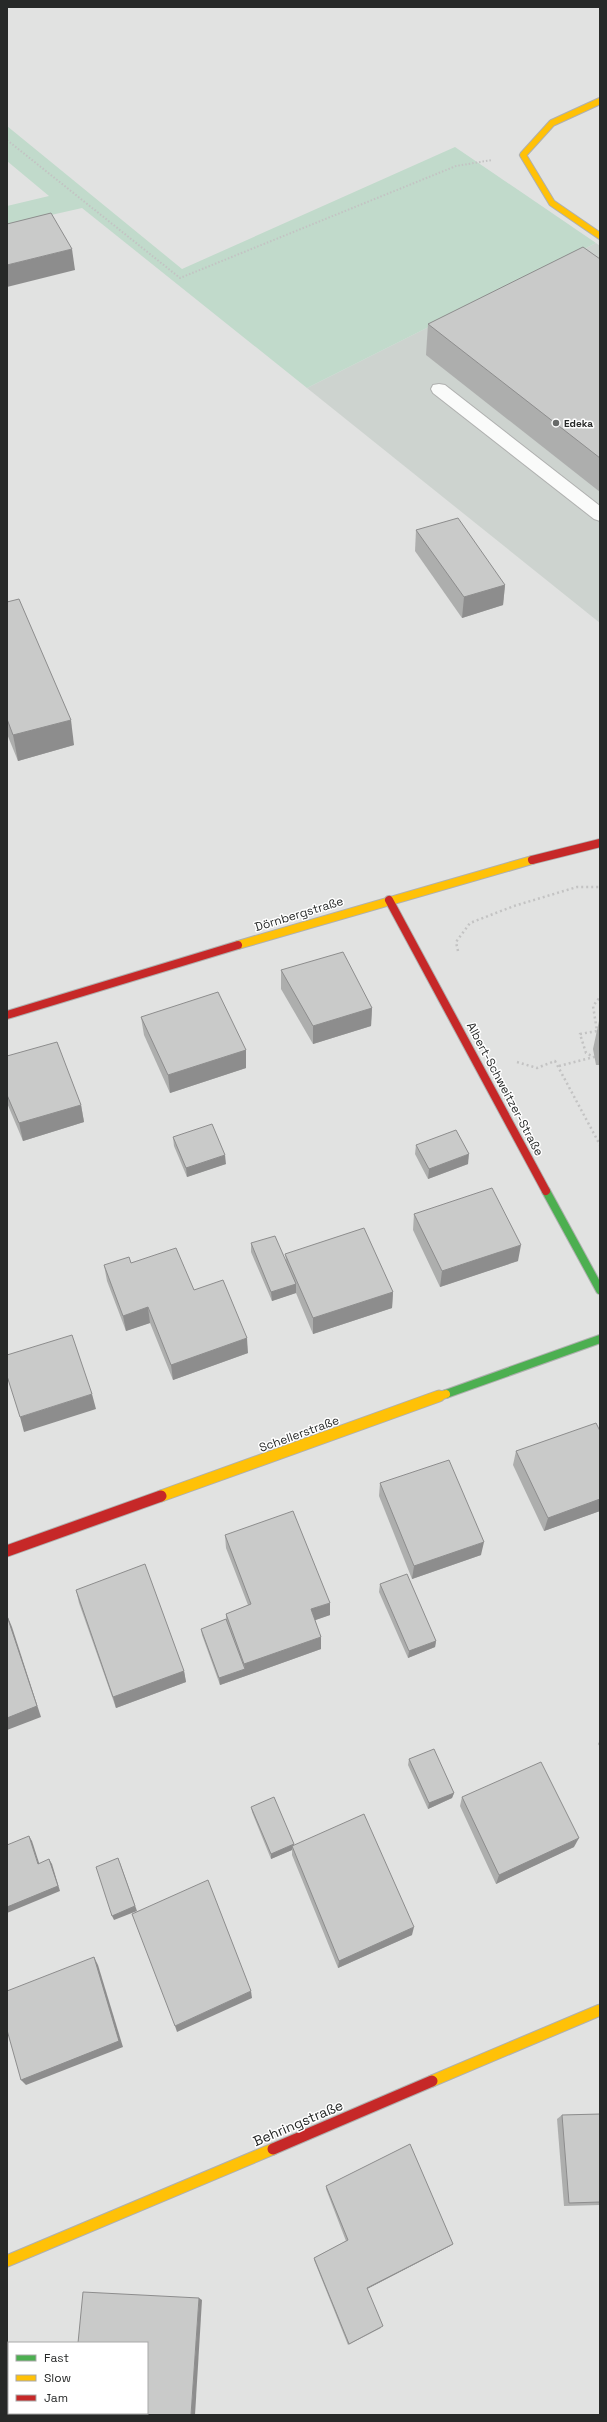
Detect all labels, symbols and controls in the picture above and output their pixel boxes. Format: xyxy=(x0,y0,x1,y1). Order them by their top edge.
place label: Edeka xyxy=(564,417,593,430)
marker: Edeka xyxy=(551,418,561,428)
street label: Dörnbergstraße xyxy=(253,893,345,935)
street label: Albert-Schweitzer-Straße xyxy=(463,1019,547,1159)
street label: Schellerstraße xyxy=(257,1412,341,1456)
street label: Behringstraße xyxy=(250,2096,346,2150)
legend xyxy=(8,2342,148,2414)
text: Fast xyxy=(44,2350,69,2366)
text: Slow xyxy=(44,2370,71,2386)
text: Jam xyxy=(44,2390,68,2406)

